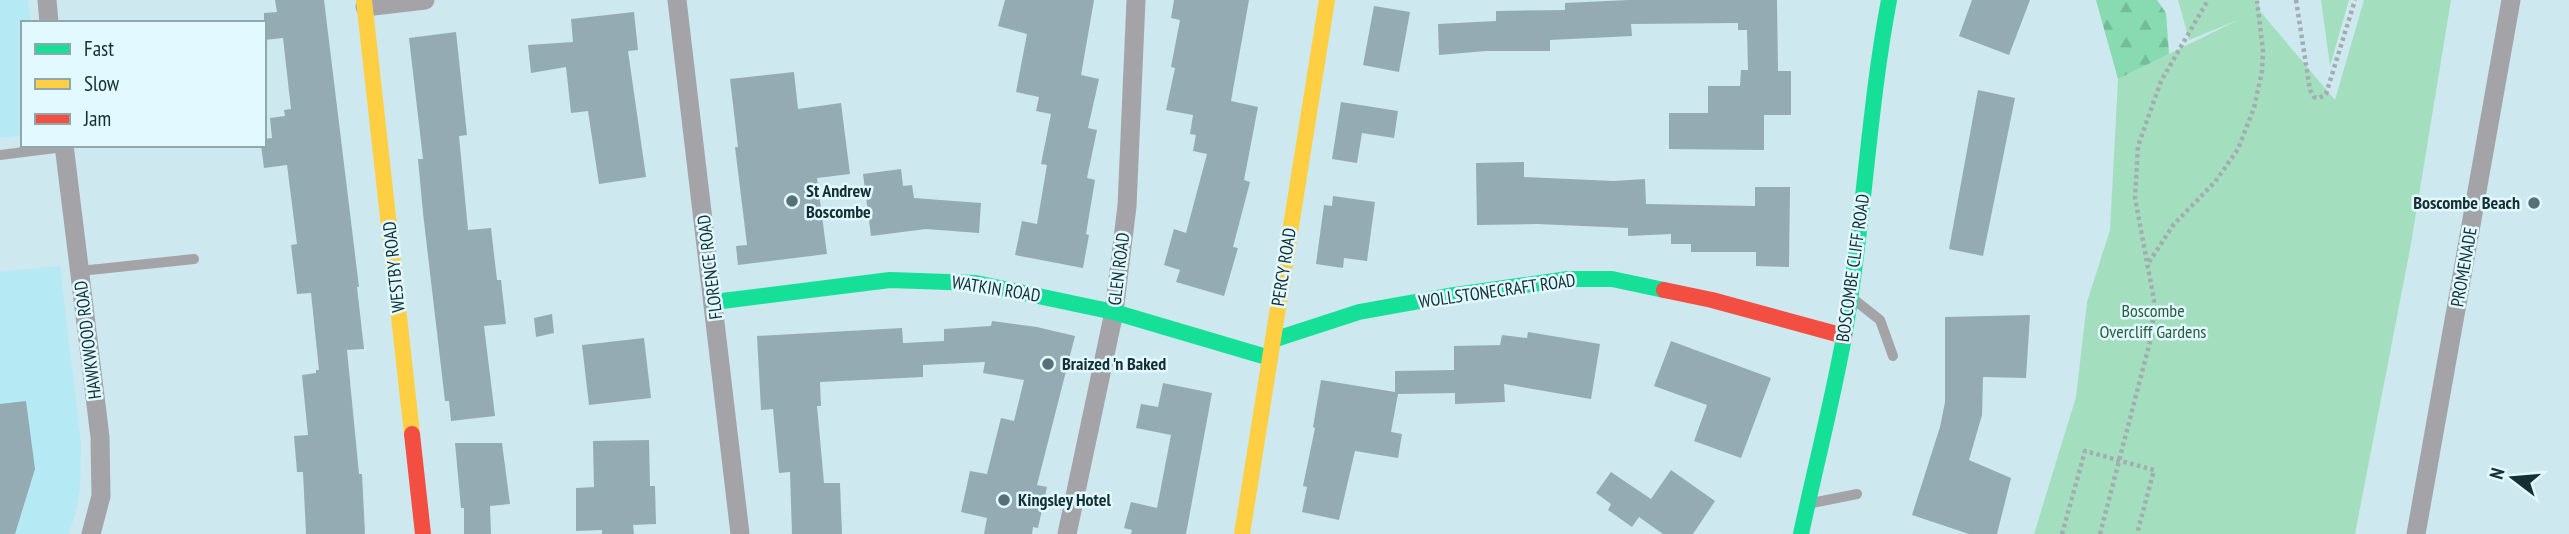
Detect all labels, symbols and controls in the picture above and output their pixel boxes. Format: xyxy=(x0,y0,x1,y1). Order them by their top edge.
legend xyxy=(21,21,266,147)
text: Fast xyxy=(84,35,114,62)
text: Slow xyxy=(84,70,120,97)
text: Jam xyxy=(83,105,111,132)
place label: St Andrew Boscombe xyxy=(806,179,871,223)
place label: Boscombe Beach xyxy=(2413,191,2520,214)
street label: BOSCOMBE CLIFF ROAD xyxy=(1831,192,1874,344)
marker: St Andrew Boscombe xyxy=(784,193,800,209)
marker: Boscombe Beach xyxy=(2526,195,2542,211)
street label: FLORENCE ROAD xyxy=(692,213,727,321)
street label: WESTBY ROAD xyxy=(377,220,410,314)
street label: PROMENADE xyxy=(2445,225,2482,309)
street label: PERCY ROAD xyxy=(1266,226,1301,308)
street label: GLEN ROAD xyxy=(1103,231,1134,307)
street label: WOLLSTONECRAFT ROAD xyxy=(1417,268,1577,313)
street label: WATKIN ROAD xyxy=(950,270,1042,307)
street label: HAWKWOOD ROAD xyxy=(69,280,106,401)
park label: Boscombe Overcliff Gardens xyxy=(2100,299,2206,343)
place label: Braized 'n Baked xyxy=(1062,352,1166,375)
marker: Braized 'n Baked xyxy=(1040,356,1056,372)
north arrow xyxy=(2478,443,2548,513)
text: N xyxy=(2484,465,2510,482)
place label: Kingsley Hotel xyxy=(1018,488,1112,511)
marker: Kingsley Hotel xyxy=(996,492,1012,508)

